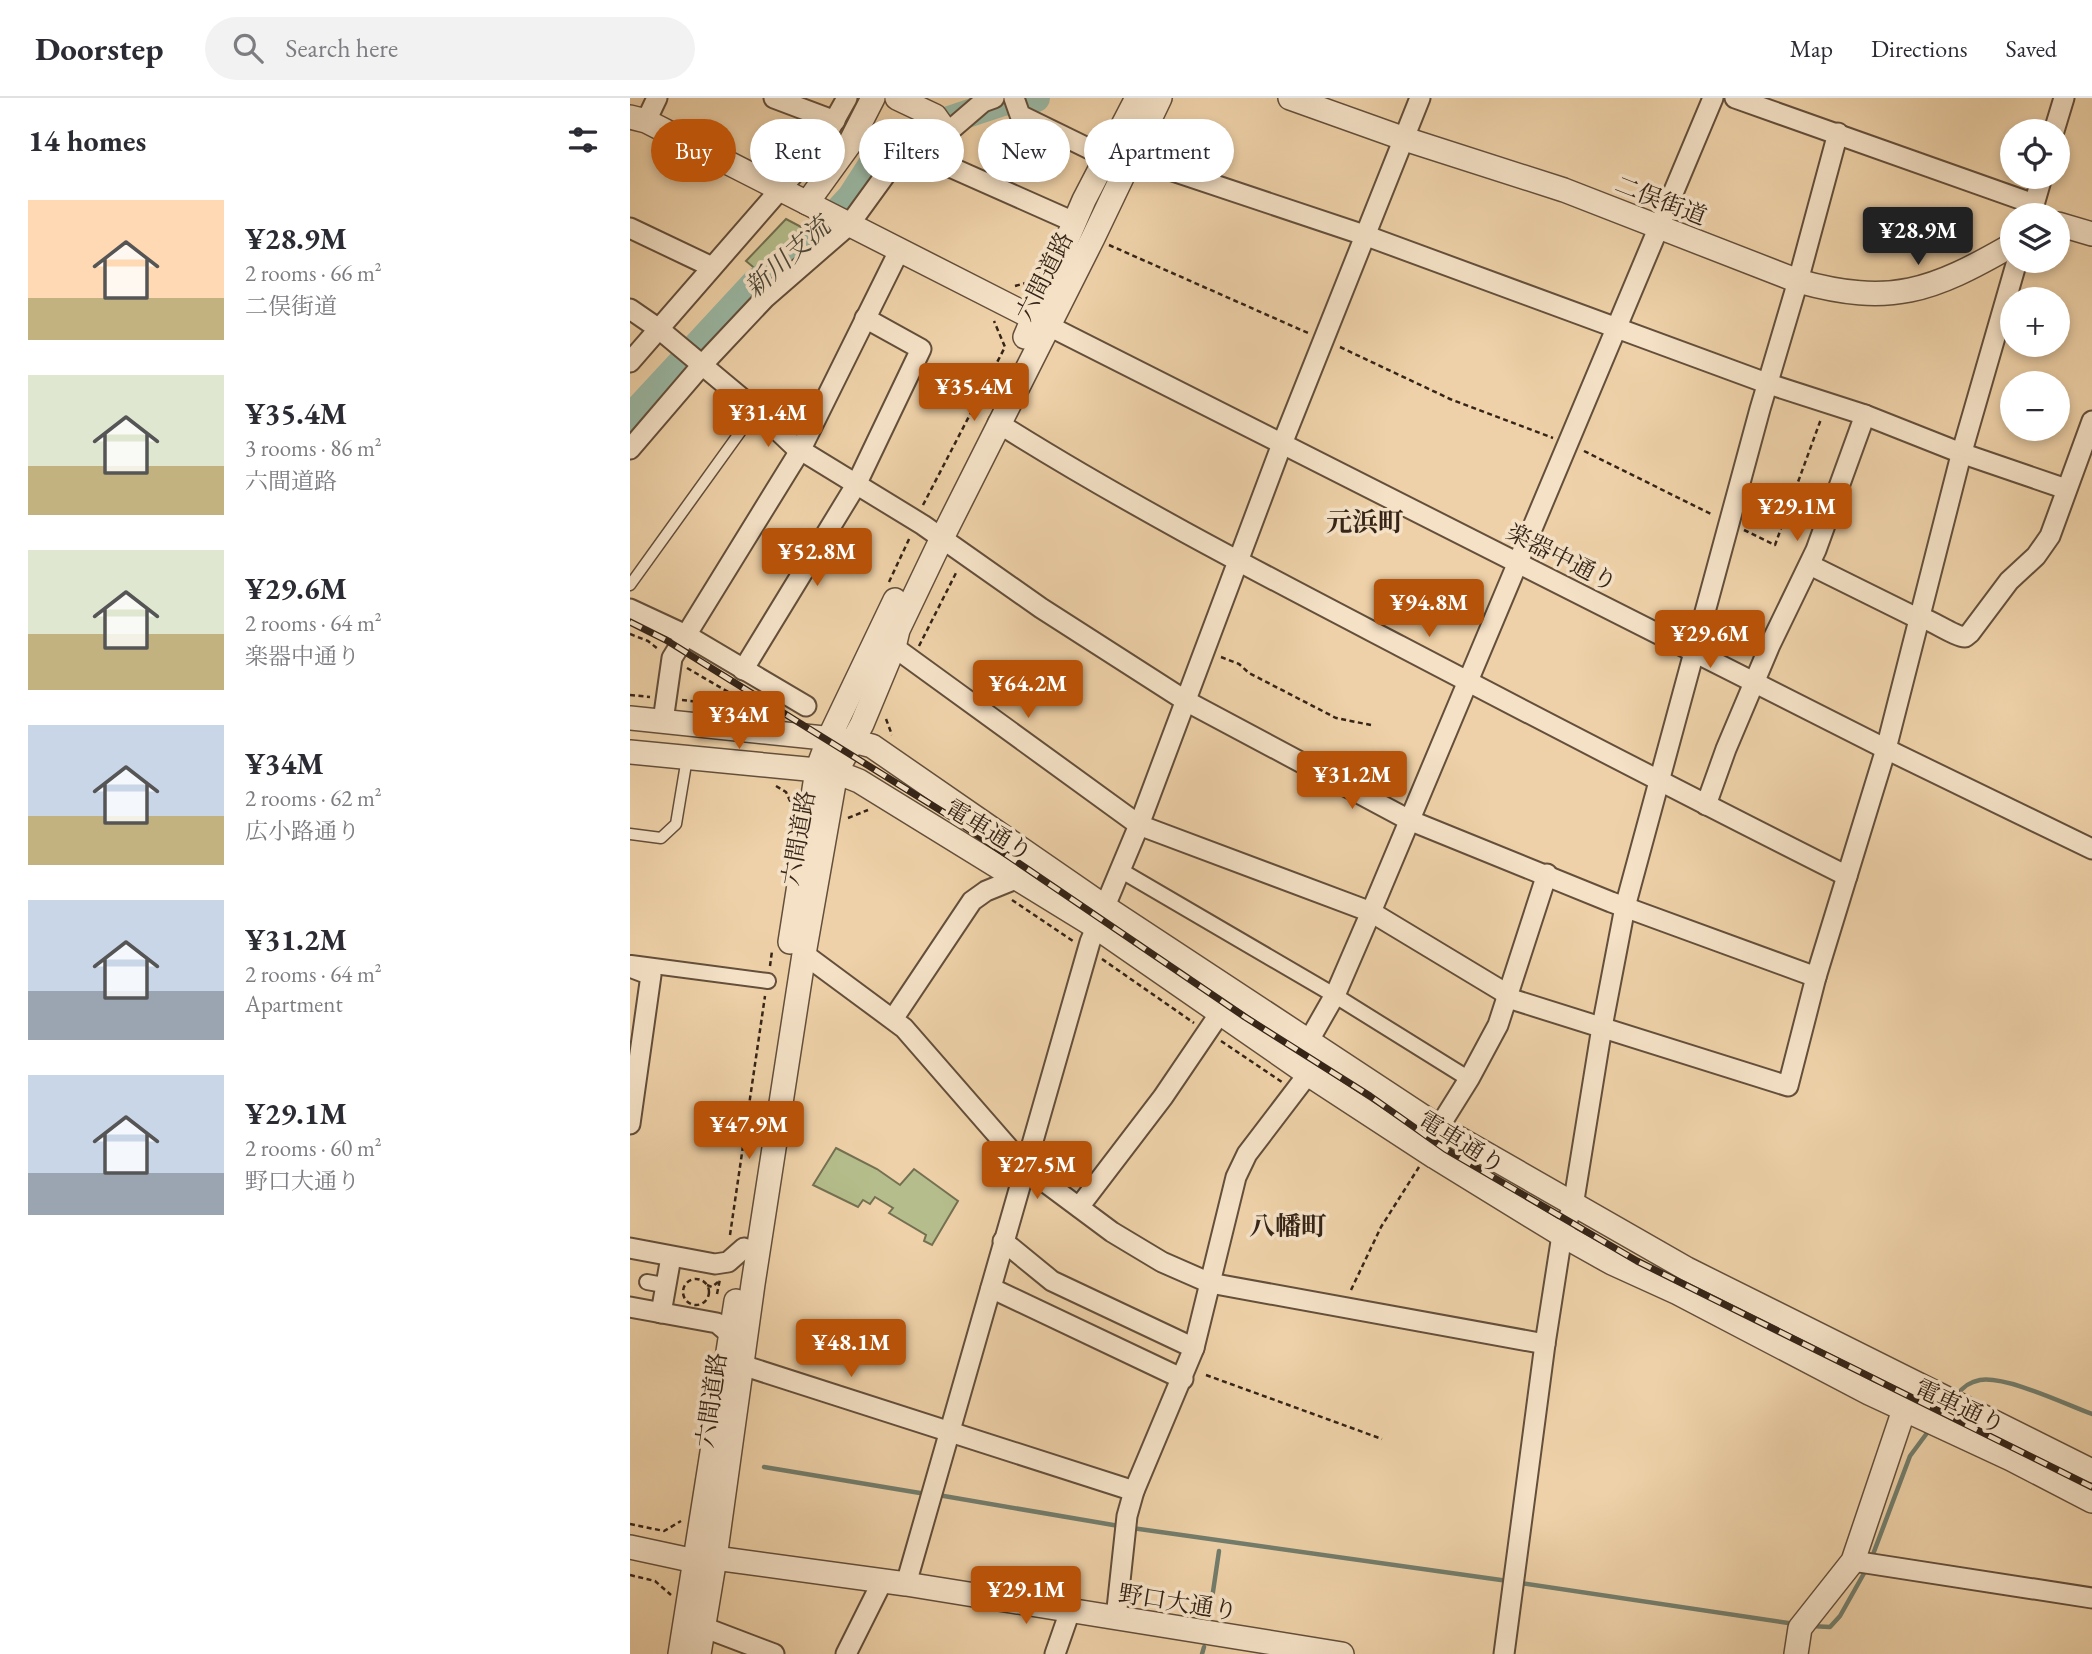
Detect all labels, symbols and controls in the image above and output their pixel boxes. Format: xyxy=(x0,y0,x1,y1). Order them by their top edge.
search box xyxy=(205,17,695,80)
text: Doorstep xyxy=(35,27,163,70)
icon: search xyxy=(229,29,267,67)
text: Search here xyxy=(285,31,398,65)
text: Map xyxy=(1790,33,1833,64)
text: Directions xyxy=(1871,33,1968,64)
text: Saved xyxy=(2006,33,2057,64)
chip: Buy xyxy=(651,119,736,182)
chip: Rent xyxy=(750,119,845,182)
chip: Filters xyxy=(859,119,964,182)
chip: New xyxy=(978,119,1070,182)
chip: Apartment xyxy=(1084,119,1234,182)
map controls xyxy=(2000,119,2070,441)
button: locate xyxy=(2000,119,2070,189)
text: 14 homes xyxy=(28,121,146,160)
icon: filters xyxy=(564,121,602,159)
street label: 二俣街道 xyxy=(1611,168,1711,232)
button: layers xyxy=(2000,203,2070,273)
water label: 新川支流 xyxy=(737,207,840,304)
pin: ¥28.9M xyxy=(1861,208,1975,267)
text: ¥28.9M xyxy=(1879,215,1957,245)
text: ¥28.9M xyxy=(245,219,347,258)
street label: 六間道路 xyxy=(1008,226,1080,326)
icon: home xyxy=(84,228,168,312)
text: 2 rooms · 66 m² xyxy=(245,258,382,288)
button: + xyxy=(2000,287,2070,357)
text: 二俣街道 xyxy=(245,291,337,321)
pin: ¥35.4M xyxy=(917,364,1031,423)
text: ¥35.4M xyxy=(935,371,1013,401)
button: − xyxy=(2000,371,2070,441)
pin: ¥31.4M xyxy=(711,390,825,449)
text: ¥35.4M xyxy=(245,394,347,433)
text: ¥31.4M xyxy=(729,397,807,427)
icon: home xyxy=(84,403,168,487)
text: 3 rooms · 86 m² xyxy=(245,433,382,463)
text: 六間道路 xyxy=(245,466,337,496)
pin: ¥29.1M xyxy=(1740,484,1854,543)
text: ¥29.1M xyxy=(1758,491,1836,521)
district label: 元浜町 xyxy=(1326,505,1404,539)
street label: 楽器中通り xyxy=(1502,516,1622,598)
pin: ¥52.8M xyxy=(760,528,874,588)
text: ¥52.8M xyxy=(778,536,856,566)
text: ¥29.6M xyxy=(245,569,347,608)
icon: home xyxy=(84,578,168,662)
pin: ¥94.8M xyxy=(1372,580,1486,639)
text: ¥94.8M xyxy=(1390,587,1468,617)
text: 2 rooms · 64 m² xyxy=(245,608,382,638)
pin: ¥29.6M xyxy=(1653,610,1767,670)
text: ¥29.6M xyxy=(1671,618,1749,648)
text: 楽器中通り xyxy=(245,641,360,671)
pin: ¥64.2M xyxy=(971,660,1085,720)
text: ¥64.2M xyxy=(989,668,1067,698)
pin: ¥34M xyxy=(698,692,780,751)
text: ¥34M xyxy=(709,699,769,729)
text: ¥34M xyxy=(245,744,324,783)
pin: ¥31.2M xyxy=(1295,752,1409,811)
icon: home xyxy=(84,753,168,837)
text: ¥31.2M xyxy=(1313,759,1391,789)
text: 2 rooms · 62 m² xyxy=(245,783,382,813)
street label: 六間道路 xyxy=(774,788,822,888)
street label: 電車通り xyxy=(940,792,1038,868)
text: 広小路通り xyxy=(245,816,360,846)
text: ¥31.2M xyxy=(245,920,347,959)
icon: home xyxy=(84,928,168,1012)
text: 2 rooms · 64 m² xyxy=(245,959,382,989)
text: Apartment xyxy=(245,989,343,1019)
text: ¥29.1M xyxy=(245,1094,347,1133)
pin: ¥47.9M xyxy=(692,1102,806,1161)
icon: home xyxy=(84,1103,168,1187)
street label: 電車通り xyxy=(1413,1103,1511,1181)
text: ¥47.9M xyxy=(710,1109,788,1139)
text: 2 rooms · 60 m² xyxy=(245,1133,382,1163)
pin: ¥27.5M xyxy=(980,1142,1094,1201)
text: ¥27.5M xyxy=(998,1149,1076,1179)
text: 野口大通り xyxy=(245,1166,360,1196)
district label: 八幡町 xyxy=(1249,1209,1327,1243)
pin: ¥48.1M xyxy=(794,1320,908,1379)
text: ¥48.1M xyxy=(812,1327,890,1357)
street label: 六間道路 xyxy=(689,1350,733,1450)
street label: 電車通り xyxy=(1910,1372,2010,1440)
pin: ¥29.1M xyxy=(969,1566,1083,1626)
text: ¥29.1M xyxy=(987,1574,1065,1604)
street label: 野口大通り xyxy=(1116,1577,1240,1627)

